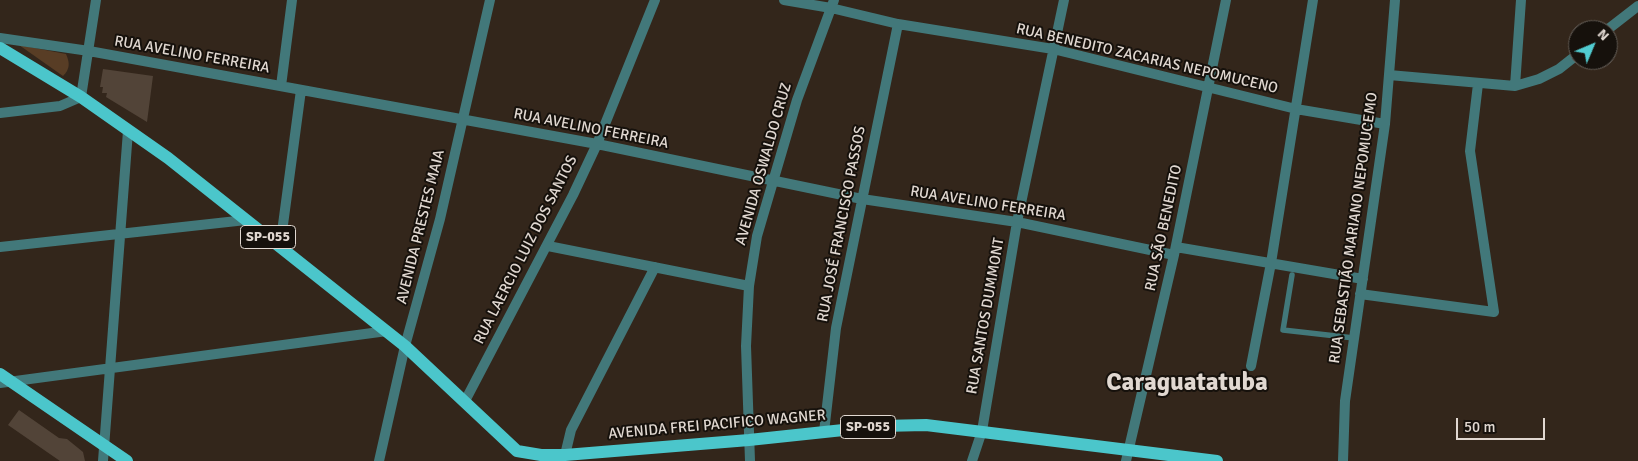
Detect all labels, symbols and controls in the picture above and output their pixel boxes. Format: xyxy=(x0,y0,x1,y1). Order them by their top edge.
street label: RUA BENEDITO ZACARIAS NEPOMUCENO xyxy=(1014,20,1280,98)
north arrow xyxy=(1568,20,1618,70)
text: N xyxy=(1594,25,1613,44)
street label: RUA AVELINO FERREIRA xyxy=(113,32,271,78)
street label: AVENIDA OSWALDO CRUZ xyxy=(732,81,796,247)
street label: RUA SEBASTIÃO MARIANO NEPOMUCEMO xyxy=(1326,91,1382,365)
street label: RUA AVELINO FERREIRA xyxy=(512,105,670,153)
street label: RUA JOSÉ FRANCISCO PASSOS xyxy=(814,124,870,324)
street label: AVENIDA PRESTES MAIA xyxy=(393,148,449,306)
street label: RUA LAERCIO LUIZ DOS SANTOS xyxy=(470,153,582,347)
street label: RUA SÃO BENEDITO xyxy=(1142,163,1186,293)
street label: RUA AVELINO FERREIRA xyxy=(909,183,1067,225)
road number: SP-055 xyxy=(240,226,296,248)
street label: RUA SANTOS DUMMONT xyxy=(963,236,1009,396)
district label: Caraguatatuba xyxy=(1106,368,1268,398)
street label: AVENIDA FREI PACIFICO WAGNER xyxy=(608,407,826,443)
scale bar xyxy=(1458,408,1547,440)
road number: SP-055 xyxy=(840,416,896,438)
text: 50 m xyxy=(1464,418,1495,436)

